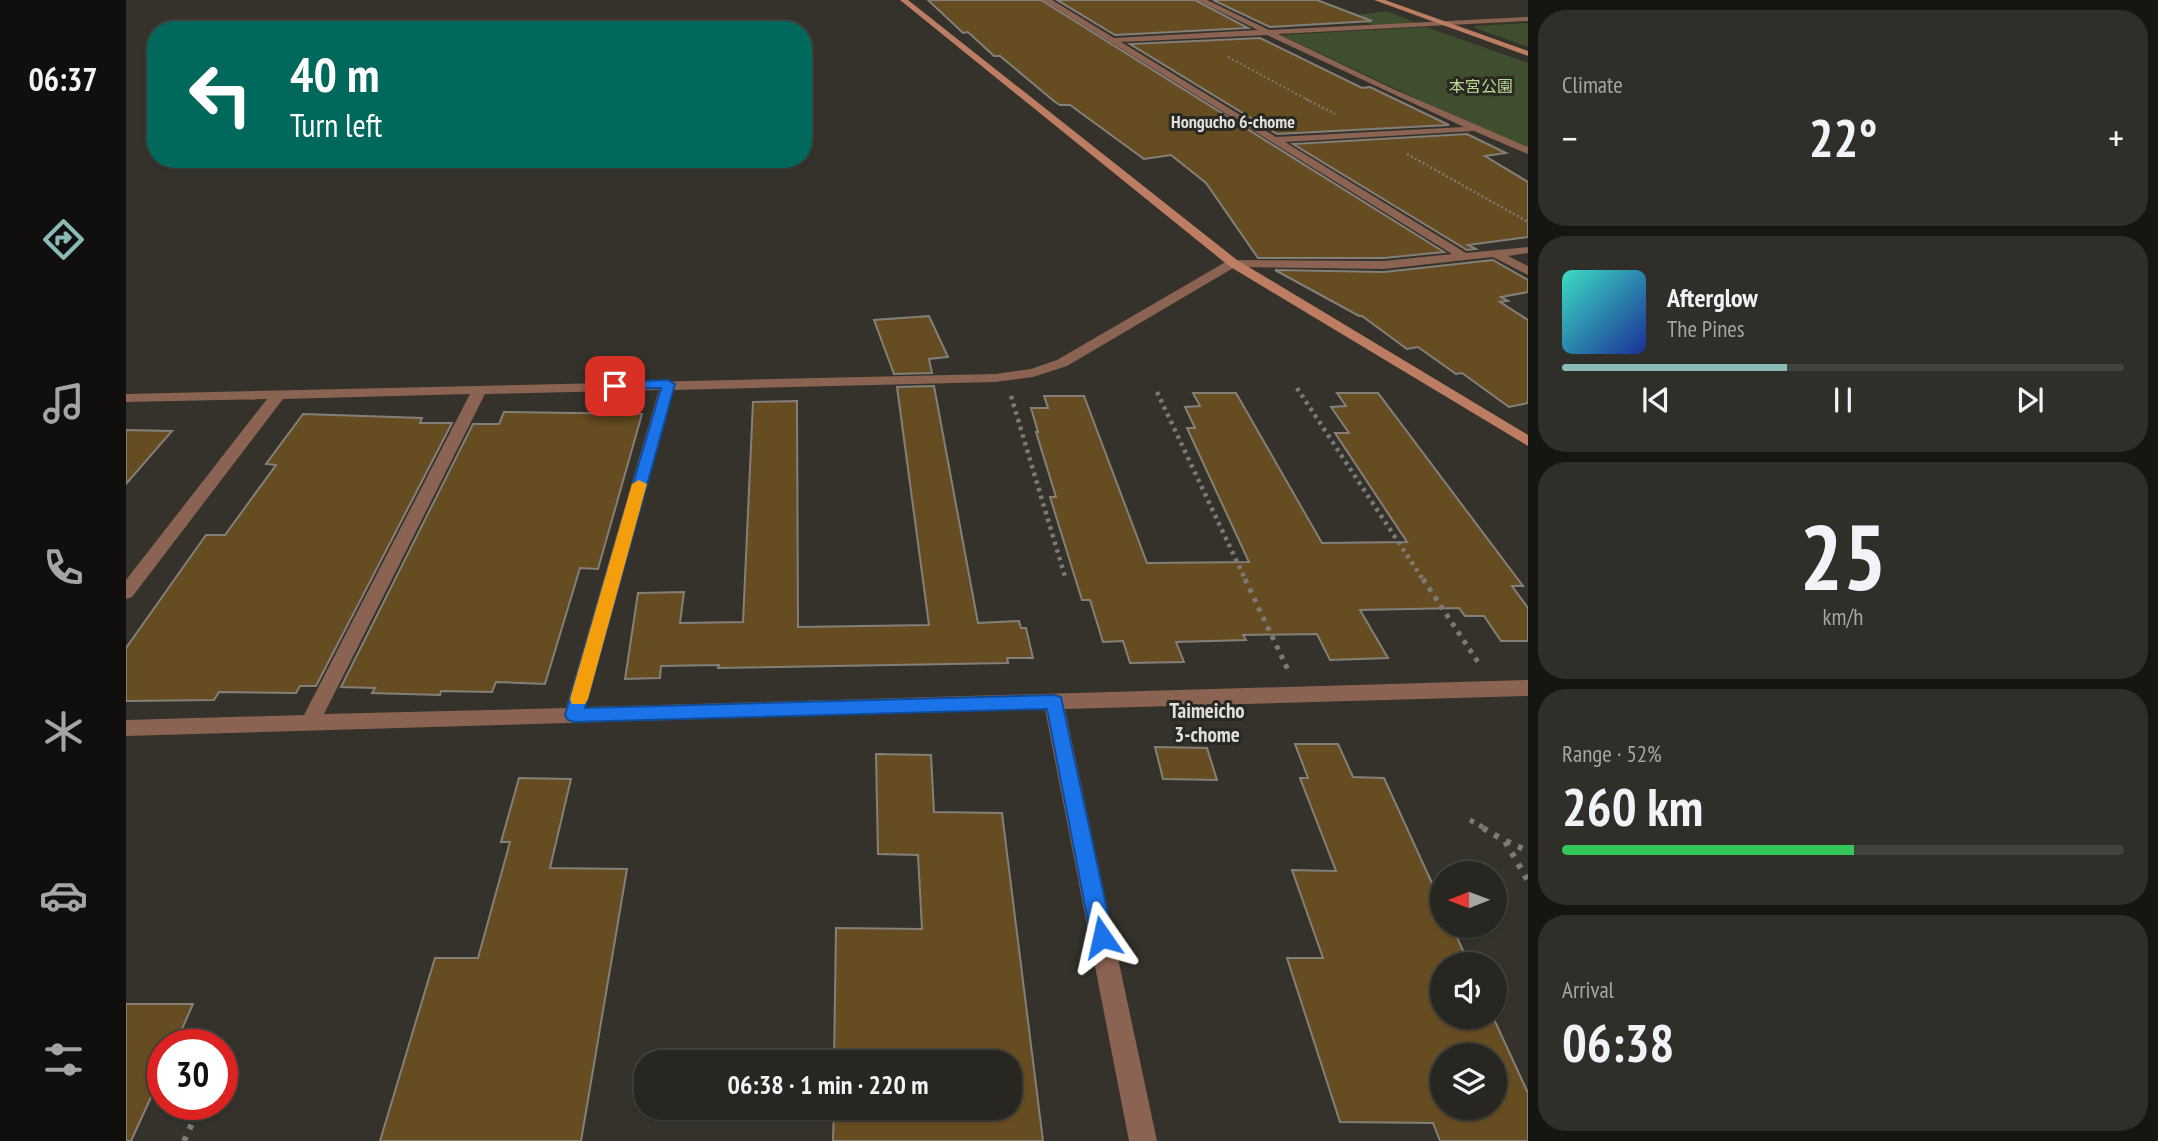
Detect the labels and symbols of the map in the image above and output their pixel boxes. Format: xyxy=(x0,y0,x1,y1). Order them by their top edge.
park label: 本宮公園 xyxy=(1449,76,1513,96)
district label: Hongucho 6-chome xyxy=(1171,110,1295,133)
pin xyxy=(585,356,645,416)
district label: Taimeicho 3-chome xyxy=(1169,697,1245,748)
north arrow xyxy=(1430,861,1507,938)
position arrow xyxy=(1065,900,1139,974)
speed limit sign: 30 xyxy=(147,1029,238,1120)

